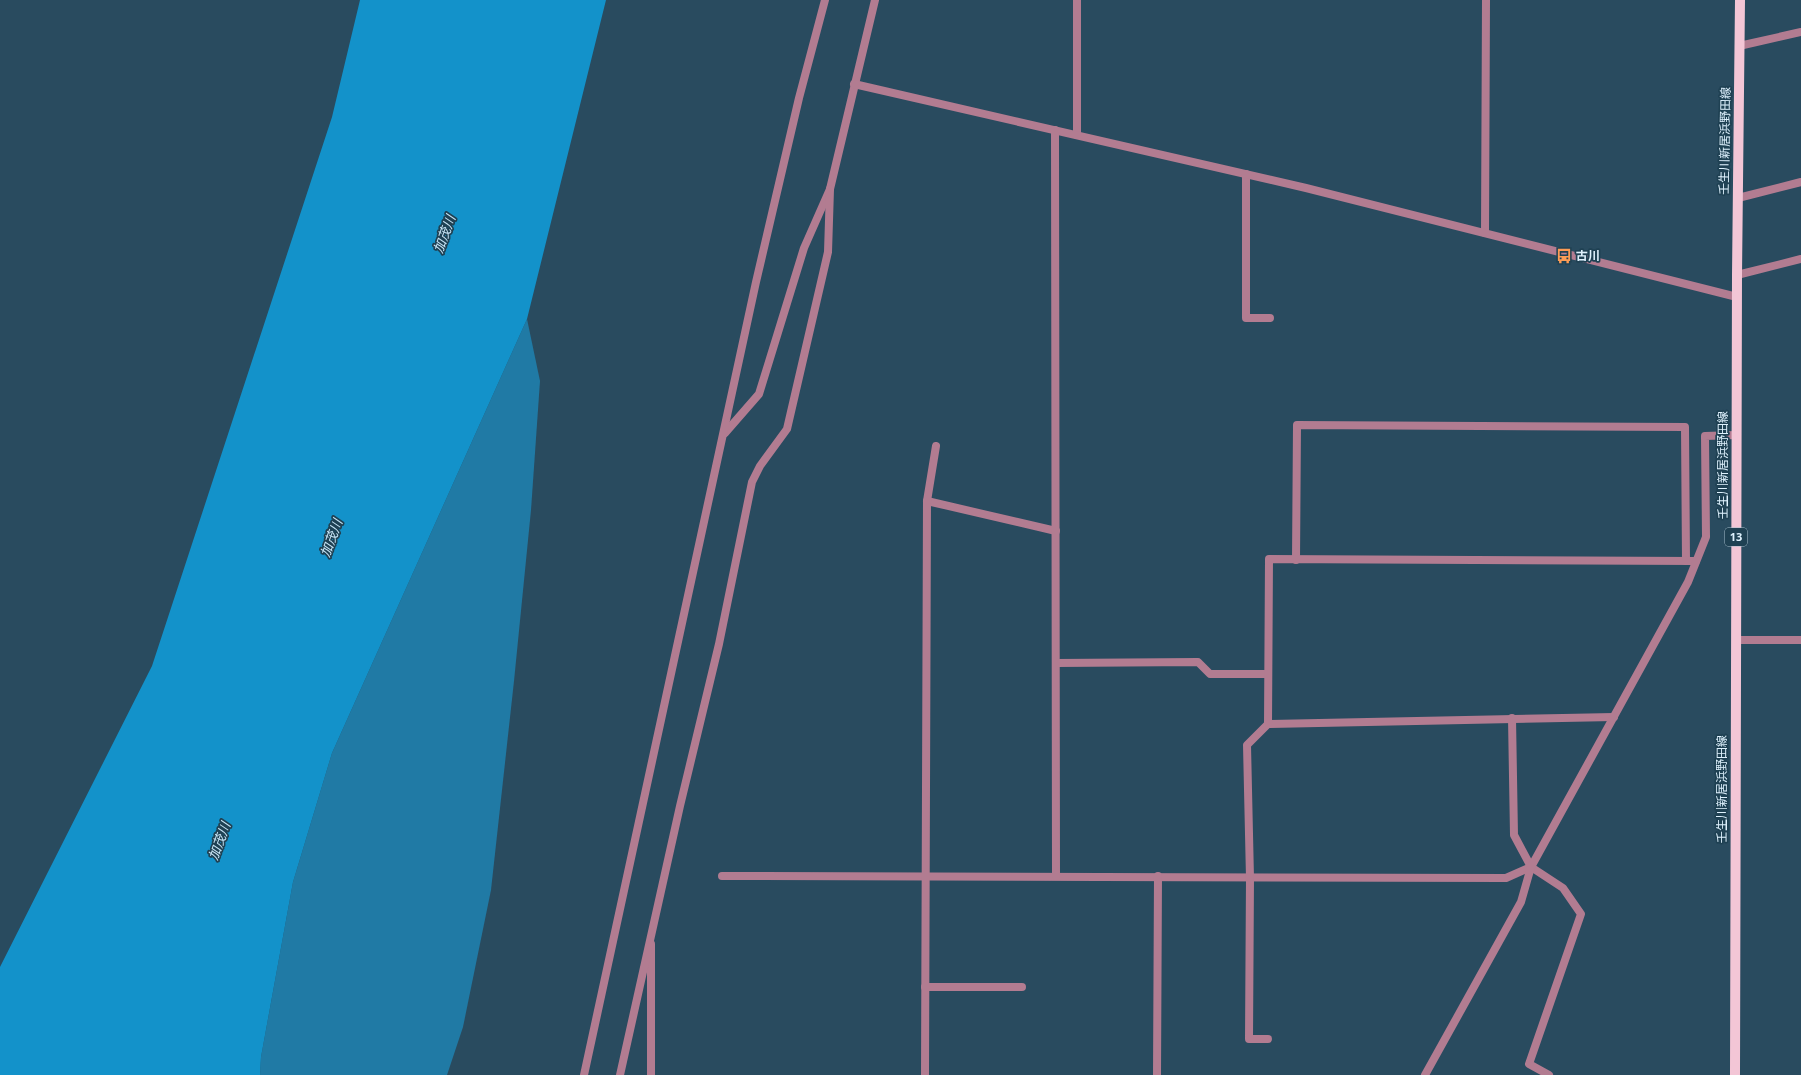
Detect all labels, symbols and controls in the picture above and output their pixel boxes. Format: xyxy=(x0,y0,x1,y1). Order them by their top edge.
street label: 壬生川新居浜野田線 xyxy=(1715,87,1734,195)
water label: 加茂川 xyxy=(429,211,460,255)
bus stop icon: 古川 xyxy=(1555,247,1573,265)
place label: 古川 xyxy=(1576,247,1600,264)
street label: 壬生川新居浜野田線 xyxy=(1714,411,1731,519)
water label: 加茂川 xyxy=(316,515,347,559)
road number: 13 xyxy=(1725,528,1747,546)
street label: 壬生川新居浜野田線 xyxy=(1713,735,1730,843)
water label: 加茂川 xyxy=(204,818,235,862)

